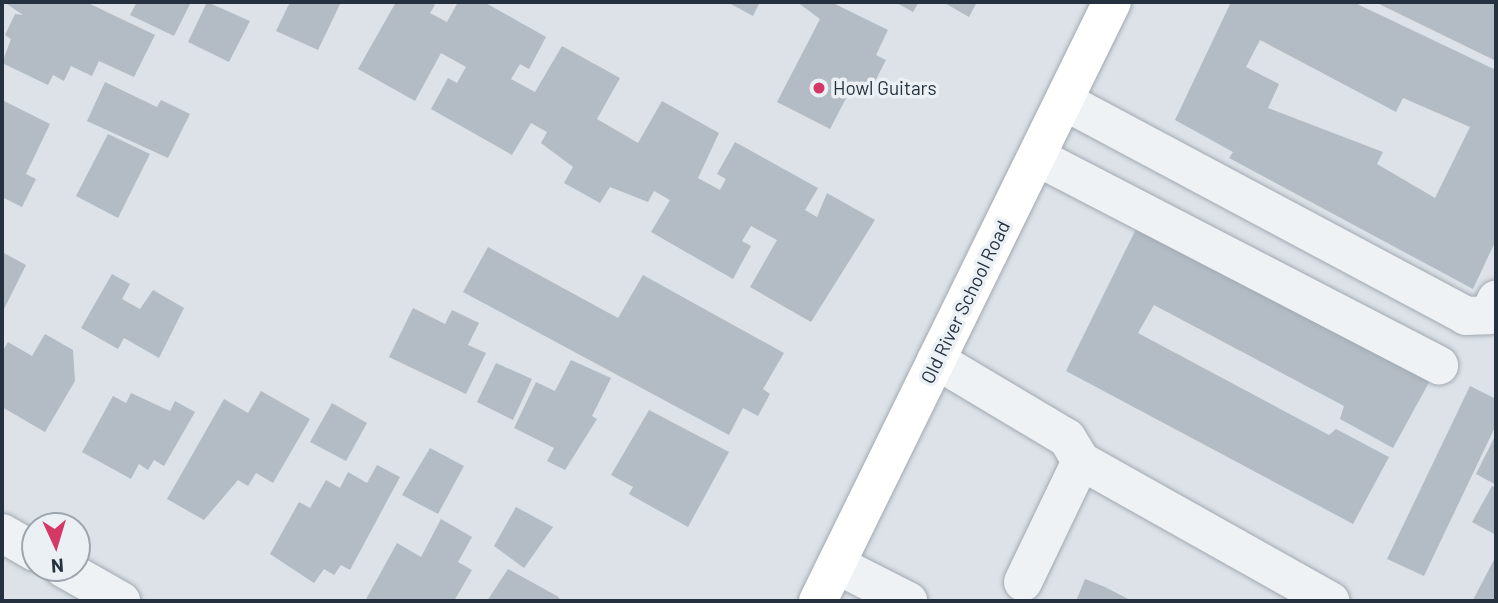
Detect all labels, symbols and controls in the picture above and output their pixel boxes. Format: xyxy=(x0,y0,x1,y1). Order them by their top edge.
place label: Howl Guitars xyxy=(833,77,937,99)
marker: Howl Guitars xyxy=(811,80,827,96)
street label: Old River School Road xyxy=(916,217,1014,387)
north arrow xyxy=(21,512,91,582)
text: N xyxy=(50,555,64,578)

